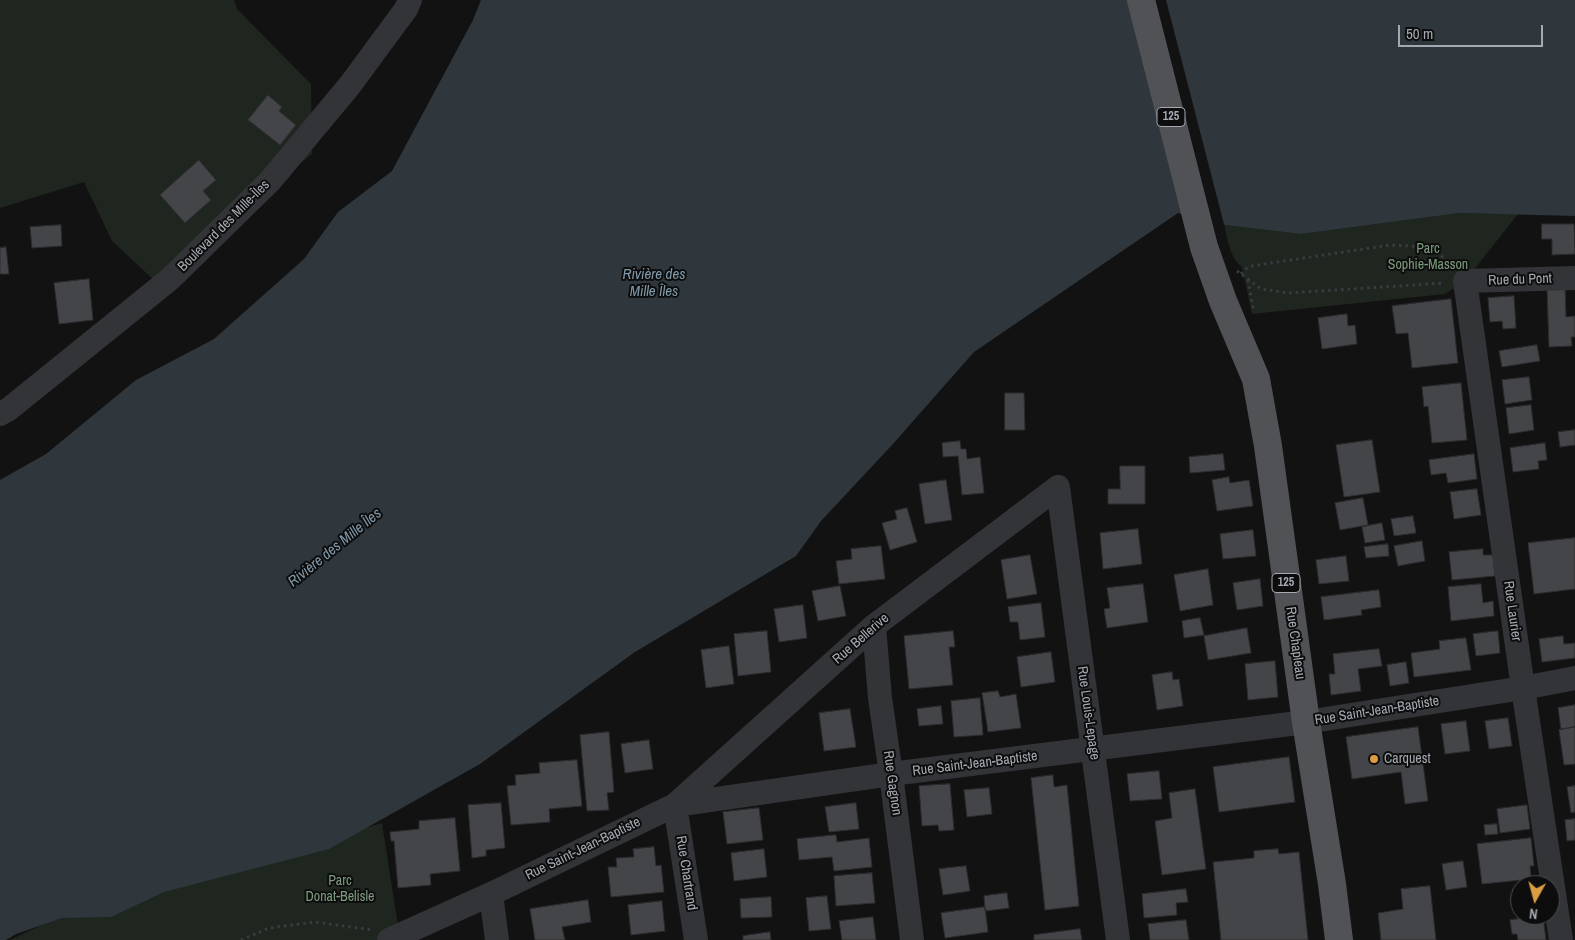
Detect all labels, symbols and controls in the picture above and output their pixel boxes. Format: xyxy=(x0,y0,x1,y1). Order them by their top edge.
scale bar xyxy=(1400,15,1545,47)
text: 50 m xyxy=(1406,23,1433,44)
road number: 125 xyxy=(1157,108,1185,126)
street label: Boulevard des Mille-Îles xyxy=(175,177,273,275)
park label: Parc Sophie-Masson xyxy=(1388,241,1468,274)
water label: Rivière des Mille Îles xyxy=(623,266,685,301)
street label: Rue du Pont xyxy=(1488,270,1552,290)
water label: Rivière des Mille Îles xyxy=(285,505,385,591)
road number: 125 xyxy=(1272,574,1300,592)
street label: Rue Laurier xyxy=(1499,580,1525,642)
street label: Rue Chapleau xyxy=(1282,605,1308,681)
street label: Rue Bellerive xyxy=(829,610,893,668)
street label: Rue Louis-Lepage xyxy=(1073,665,1103,761)
street label: Rue Saint-Jean-Baptiste xyxy=(1314,693,1440,729)
street label: Rue Saint-Jean-Baptiste xyxy=(912,748,1038,780)
street label: Rue Gagnon xyxy=(879,750,905,816)
place label: Carquest xyxy=(1384,751,1431,767)
marker: Carquest xyxy=(1368,753,1380,765)
street label: Rue Saint-Jean-Baptiste xyxy=(523,814,643,884)
street label: Rue Chartrand xyxy=(672,835,700,911)
park label: Parc Donat-Belisle xyxy=(306,873,374,906)
north arrow xyxy=(1510,875,1560,925)
text: N xyxy=(1528,904,1539,923)

